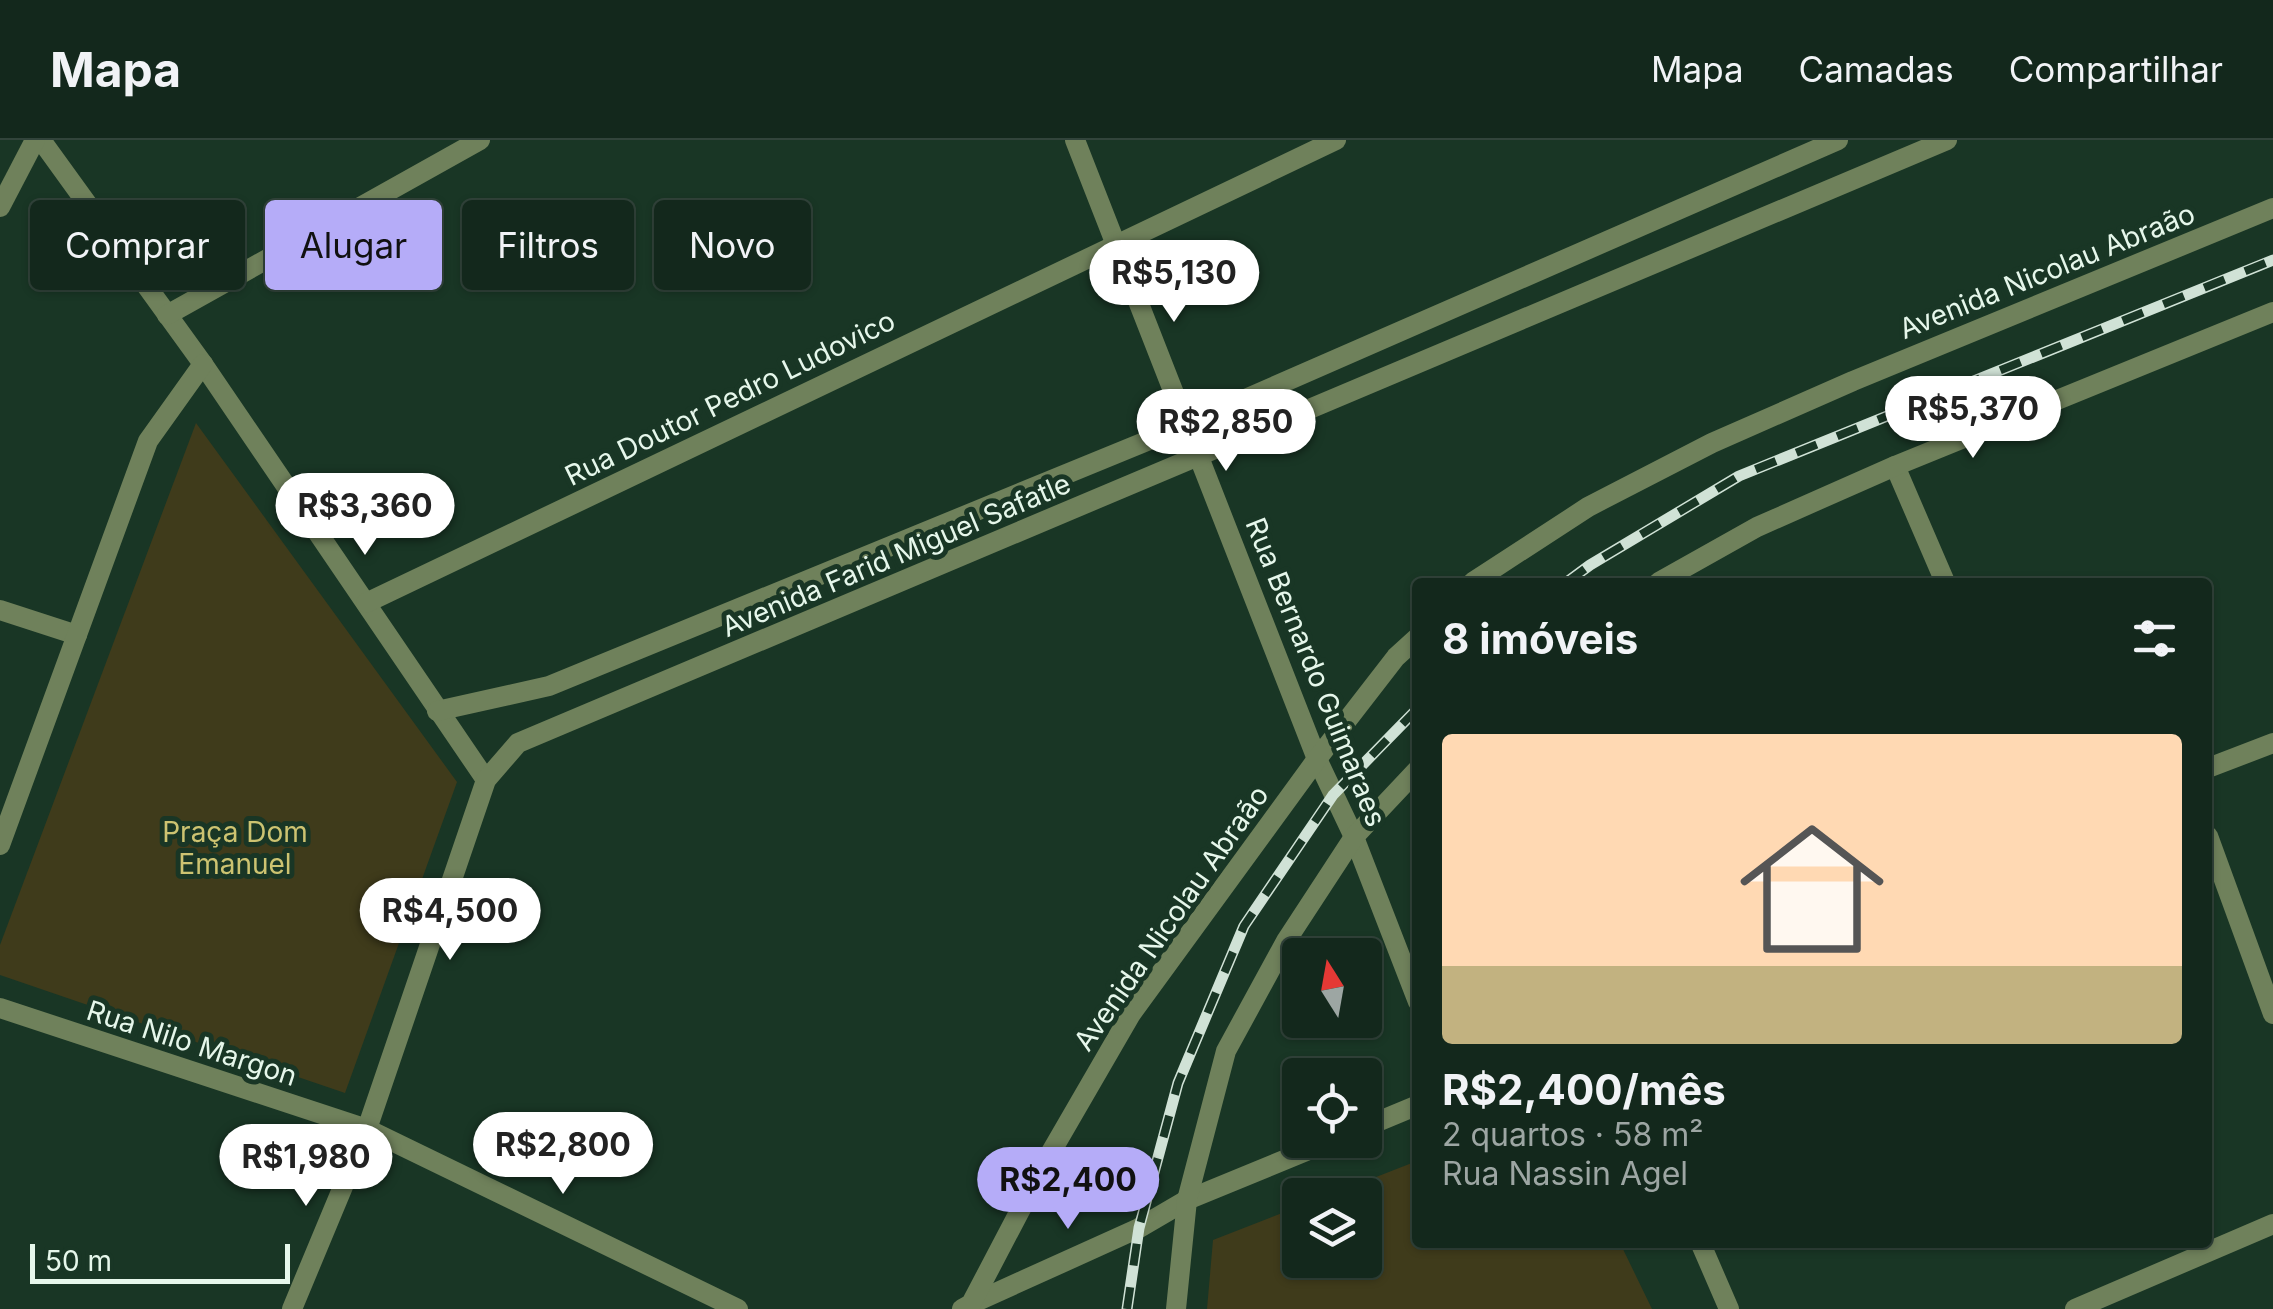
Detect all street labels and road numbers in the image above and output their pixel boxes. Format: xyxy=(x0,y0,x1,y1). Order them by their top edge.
street label: Avenida Nicolau Abraão xyxy=(1894,196,2200,346)
street label: Rua Doutor Pedro Ludovico xyxy=(559,303,901,493)
street label: Avenida Farid Miguel Safatle xyxy=(716,466,1076,644)
street label: Rua Bernardo Guimaraes xyxy=(1238,513,1394,831)
street label: Avenida Nicolau Abraão xyxy=(1066,779,1276,1057)
street label: Rua Nilo Margon xyxy=(83,993,301,1093)

